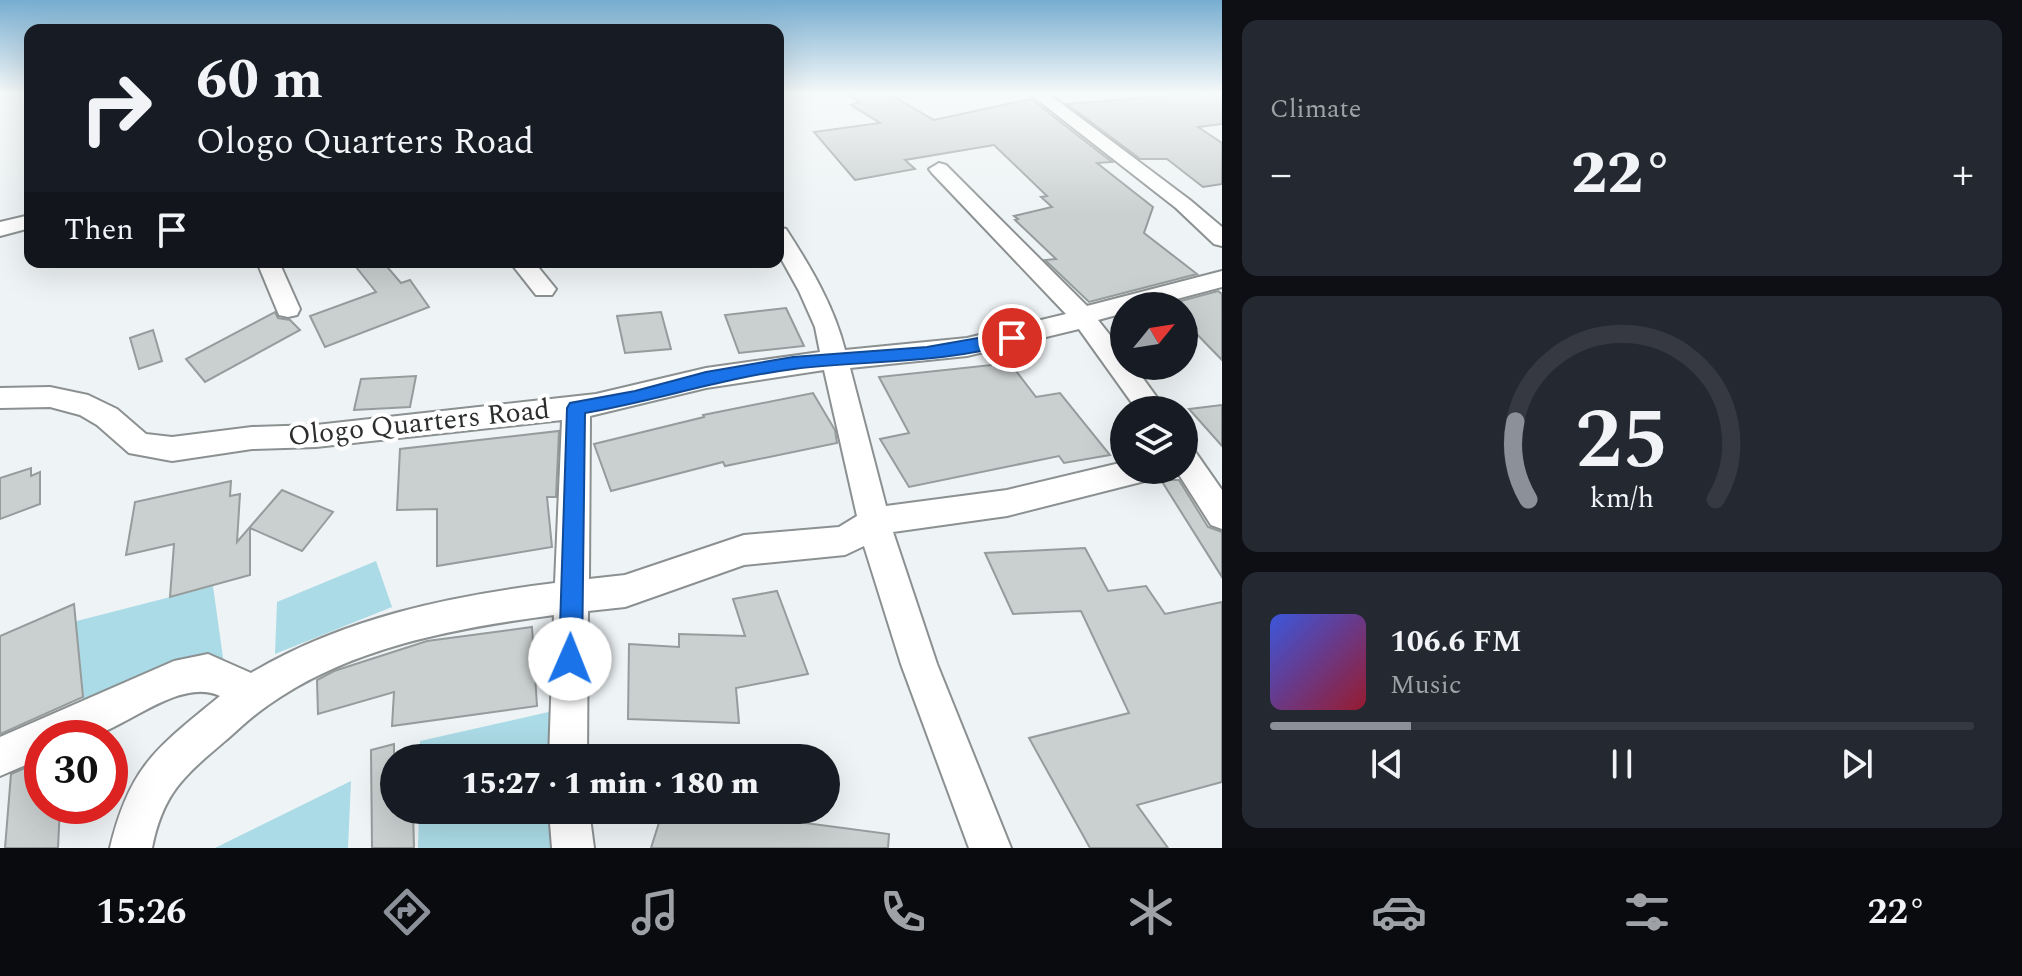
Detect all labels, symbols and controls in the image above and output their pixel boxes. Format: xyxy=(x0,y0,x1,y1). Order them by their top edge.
text: 60 m xyxy=(196,38,323,123)
icon: right xyxy=(64,56,168,160)
text: Climate xyxy=(1270,89,1361,129)
text: Ologo Quarters Road xyxy=(196,115,534,170)
text: 22° xyxy=(1571,128,1673,220)
text: − xyxy=(1270,141,1292,208)
text: + xyxy=(1952,141,1974,208)
text: Then xyxy=(64,207,134,253)
icon: arrive xyxy=(150,208,194,252)
north arrow xyxy=(1110,292,1198,380)
map controls xyxy=(1110,292,1198,484)
pin xyxy=(978,304,1046,372)
icon: arrive xyxy=(990,316,1034,360)
text: 25 xyxy=(1575,378,1669,505)
street label: Ologo Quarters Road xyxy=(286,388,552,458)
button: layers xyxy=(1110,396,1198,484)
text: km/h xyxy=(1590,477,1654,520)
position arrow xyxy=(528,617,612,701)
text: 106.6 FM xyxy=(1390,619,1522,665)
text: Music xyxy=(1390,665,1461,705)
speed limit sign: 30 xyxy=(24,720,128,824)
icon: previous xyxy=(1365,742,1409,786)
icon: pause xyxy=(1600,742,1644,786)
icon: next xyxy=(1835,742,1879,786)
text: 15:27 · 1 min · 180 m xyxy=(461,761,759,807)
icon: directions xyxy=(379,884,435,940)
icon: music xyxy=(627,884,683,940)
icon: phone xyxy=(875,884,931,940)
icon: climate xyxy=(1123,884,1179,940)
icon: car xyxy=(1371,884,1427,940)
icon: filters xyxy=(1619,884,1675,940)
text: 15:26 xyxy=(96,885,187,940)
text: 22° xyxy=(1867,885,1926,940)

